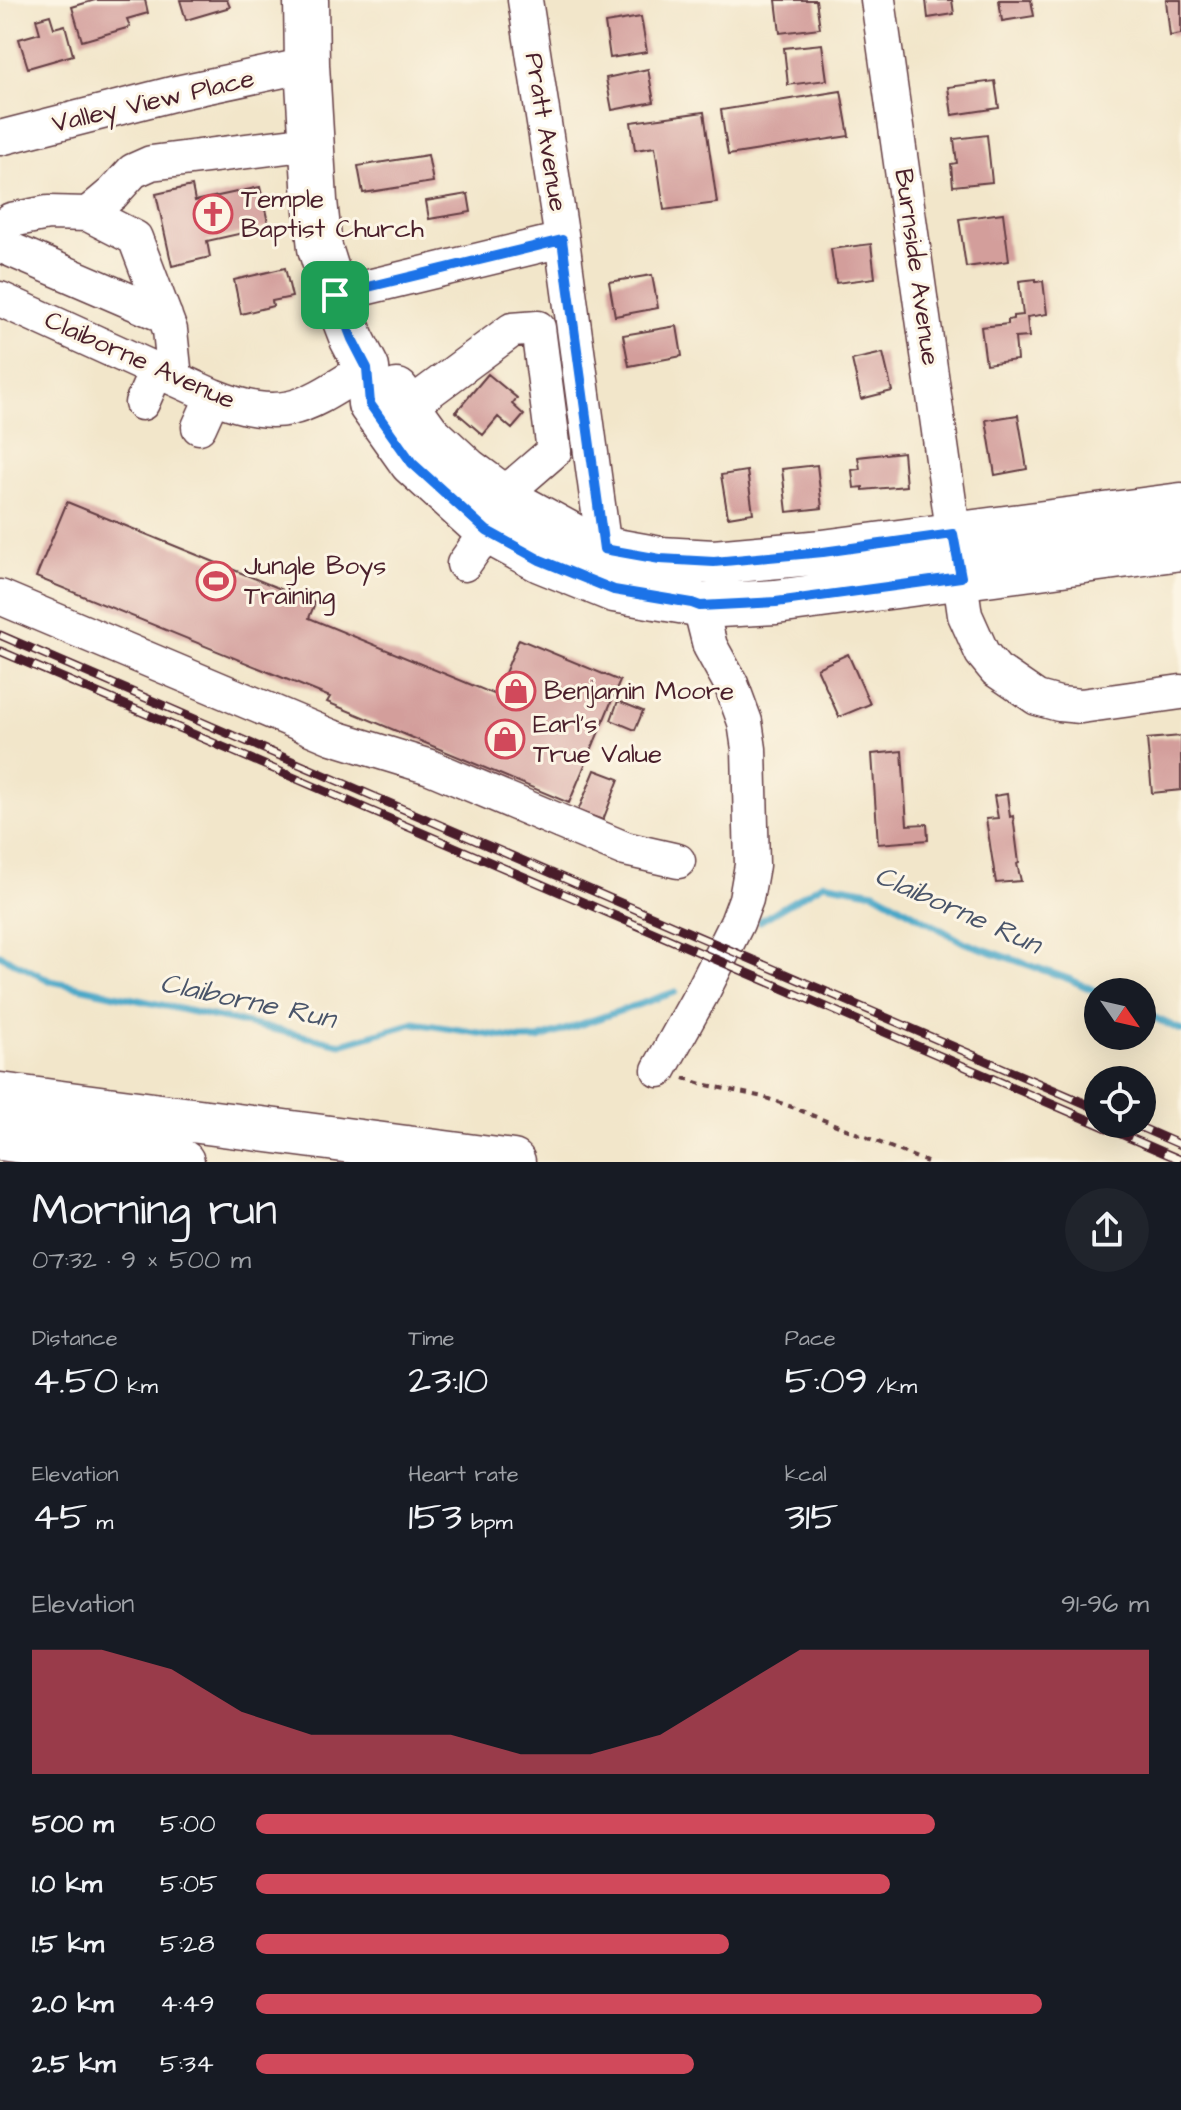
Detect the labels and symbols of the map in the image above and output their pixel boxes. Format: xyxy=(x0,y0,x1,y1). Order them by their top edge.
street label: Pratt Avenue xyxy=(516,50,576,214)
street label: Valley View Place xyxy=(48,60,258,144)
street label: Burnside Avenue xyxy=(885,166,949,368)
place label: Temple Baptist Church xyxy=(241,181,424,247)
church icon: Temple Baptist Church xyxy=(192,193,234,235)
pin xyxy=(301,261,369,329)
street label: Claiborne Avenue xyxy=(39,302,241,418)
place label: Jungle Boys Training xyxy=(244,548,386,616)
sports icon: Jungle Boys Training xyxy=(195,560,237,602)
shop icon: Benjamin Moore xyxy=(495,670,537,712)
place label: Benjamin Moore xyxy=(544,673,734,709)
place label: Earl's True Value xyxy=(533,706,662,772)
shop icon: Earl's True Value xyxy=(484,718,526,760)
water label: Claiborne Run xyxy=(869,856,1049,965)
water label: Claiborne Run xyxy=(157,963,341,1039)
north arrow xyxy=(1084,978,1156,1050)

